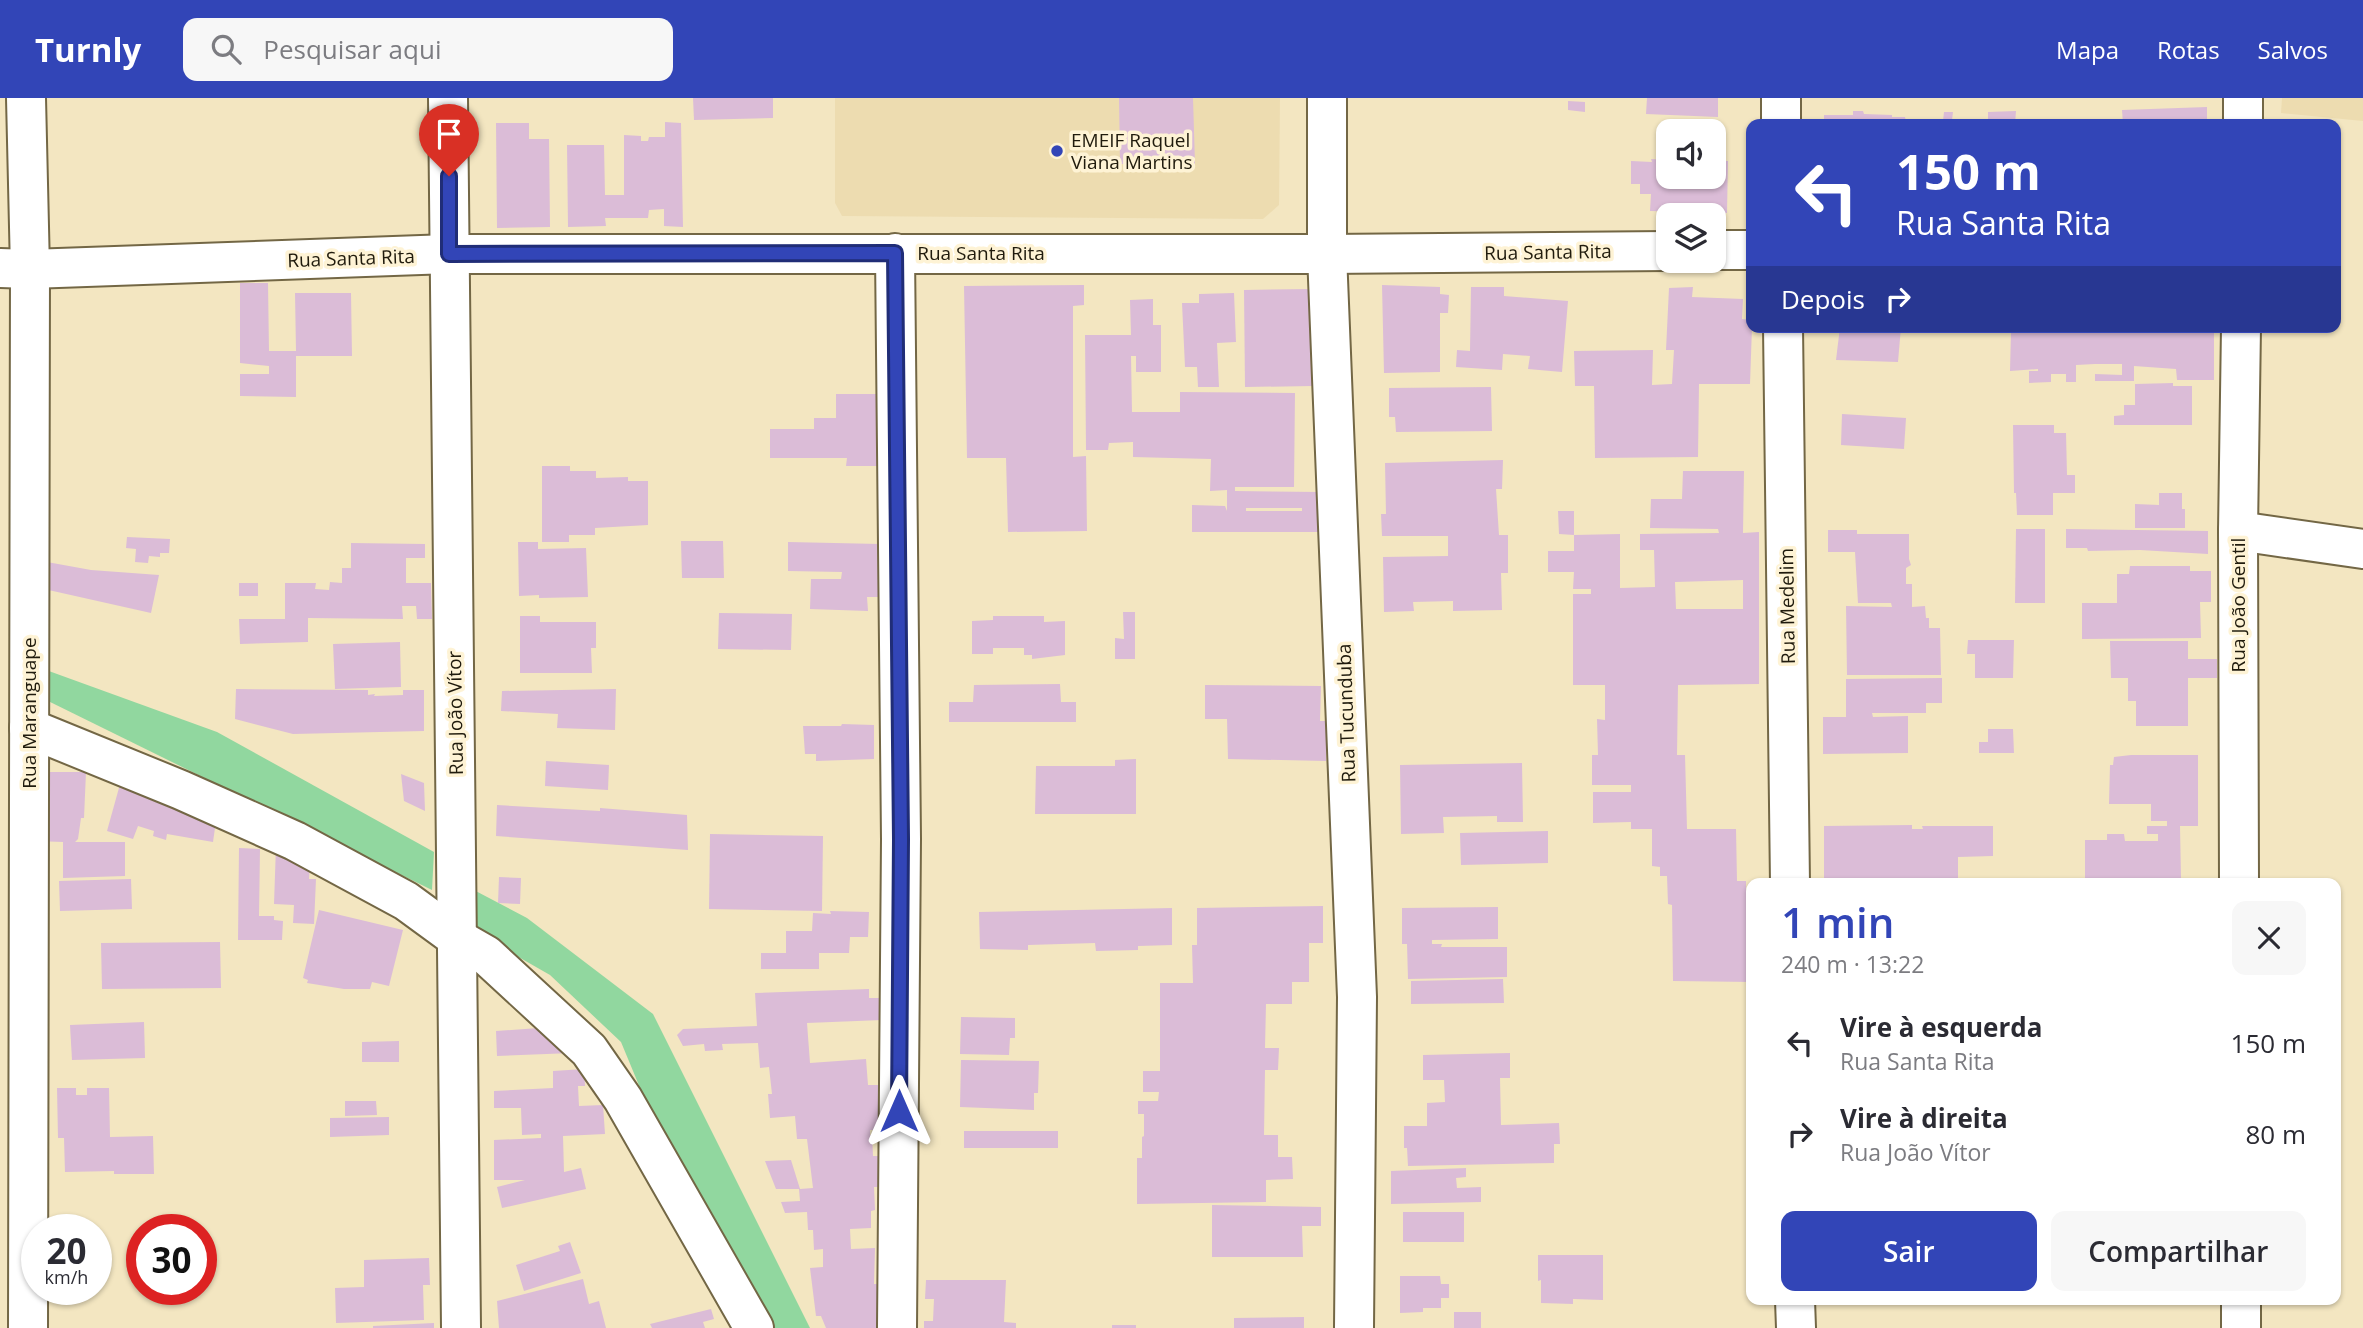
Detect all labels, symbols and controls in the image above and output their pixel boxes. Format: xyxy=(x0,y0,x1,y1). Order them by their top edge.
search box xyxy=(183,18,673,81)
text: Turnly xyxy=(35,27,141,72)
icon: search xyxy=(207,30,245,68)
text: Pesquisar aqui xyxy=(263,31,441,67)
text: Mapa xyxy=(2056,33,2119,66)
text: Rotas xyxy=(2157,33,2220,66)
text: Salvos xyxy=(2258,33,2328,66)
pin xyxy=(419,104,479,176)
icon: arrive xyxy=(430,115,468,153)
map controls xyxy=(1656,119,1726,273)
button: sound xyxy=(1656,119,1726,189)
place label: EMEIF Raquel Viana Martins xyxy=(1071,127,1193,175)
text: 150 m xyxy=(1896,138,2041,204)
marker: EMEIF Raquel Viana Martins xyxy=(1049,143,1065,159)
icon: left xyxy=(1781,147,1872,238)
text: Rua Santa Rita xyxy=(1896,201,2111,244)
button: layers xyxy=(1656,203,1726,273)
street label: Rua Santa Rita xyxy=(1484,238,1612,266)
street label: Rua Santa Rita xyxy=(917,240,1045,266)
street label: Rua Santa Rita xyxy=(287,243,415,273)
icon: right xyxy=(1879,280,1917,318)
text: Depois xyxy=(1781,281,1865,317)
street label: Rua João Gentil xyxy=(2225,538,2251,672)
street label: Rua Medelim xyxy=(1773,548,1801,664)
street label: Rua Maranguape xyxy=(16,637,42,789)
street label: Rua Tucunduba xyxy=(1331,643,1361,783)
street label: Rua João Vítor xyxy=(441,650,469,775)
text: 1 min xyxy=(1781,893,1894,950)
button: close xyxy=(2232,901,2306,975)
text: 240 m · 13:22 xyxy=(1781,948,1924,980)
text: Vire à esquerda xyxy=(1840,1009,2042,1045)
icon: left xyxy=(1781,1024,1819,1062)
text: 150 m xyxy=(2231,1025,2306,1061)
text: Rua Santa Rita xyxy=(1840,1045,1995,1077)
position arrow xyxy=(862,1074,936,1148)
text: Vire à direita xyxy=(1840,1100,2008,1136)
icon: right xyxy=(1781,1115,1819,1153)
text: 80 m xyxy=(2245,1116,2306,1152)
text: Rua João Vítor xyxy=(1840,1136,1991,1168)
button: Sair xyxy=(1781,1211,2037,1291)
button: Compartilhar xyxy=(2051,1211,2306,1291)
speed limit sign: 30 xyxy=(126,1214,217,1305)
text: 20 xyxy=(46,1227,87,1274)
text: km/h xyxy=(45,1265,88,1289)

